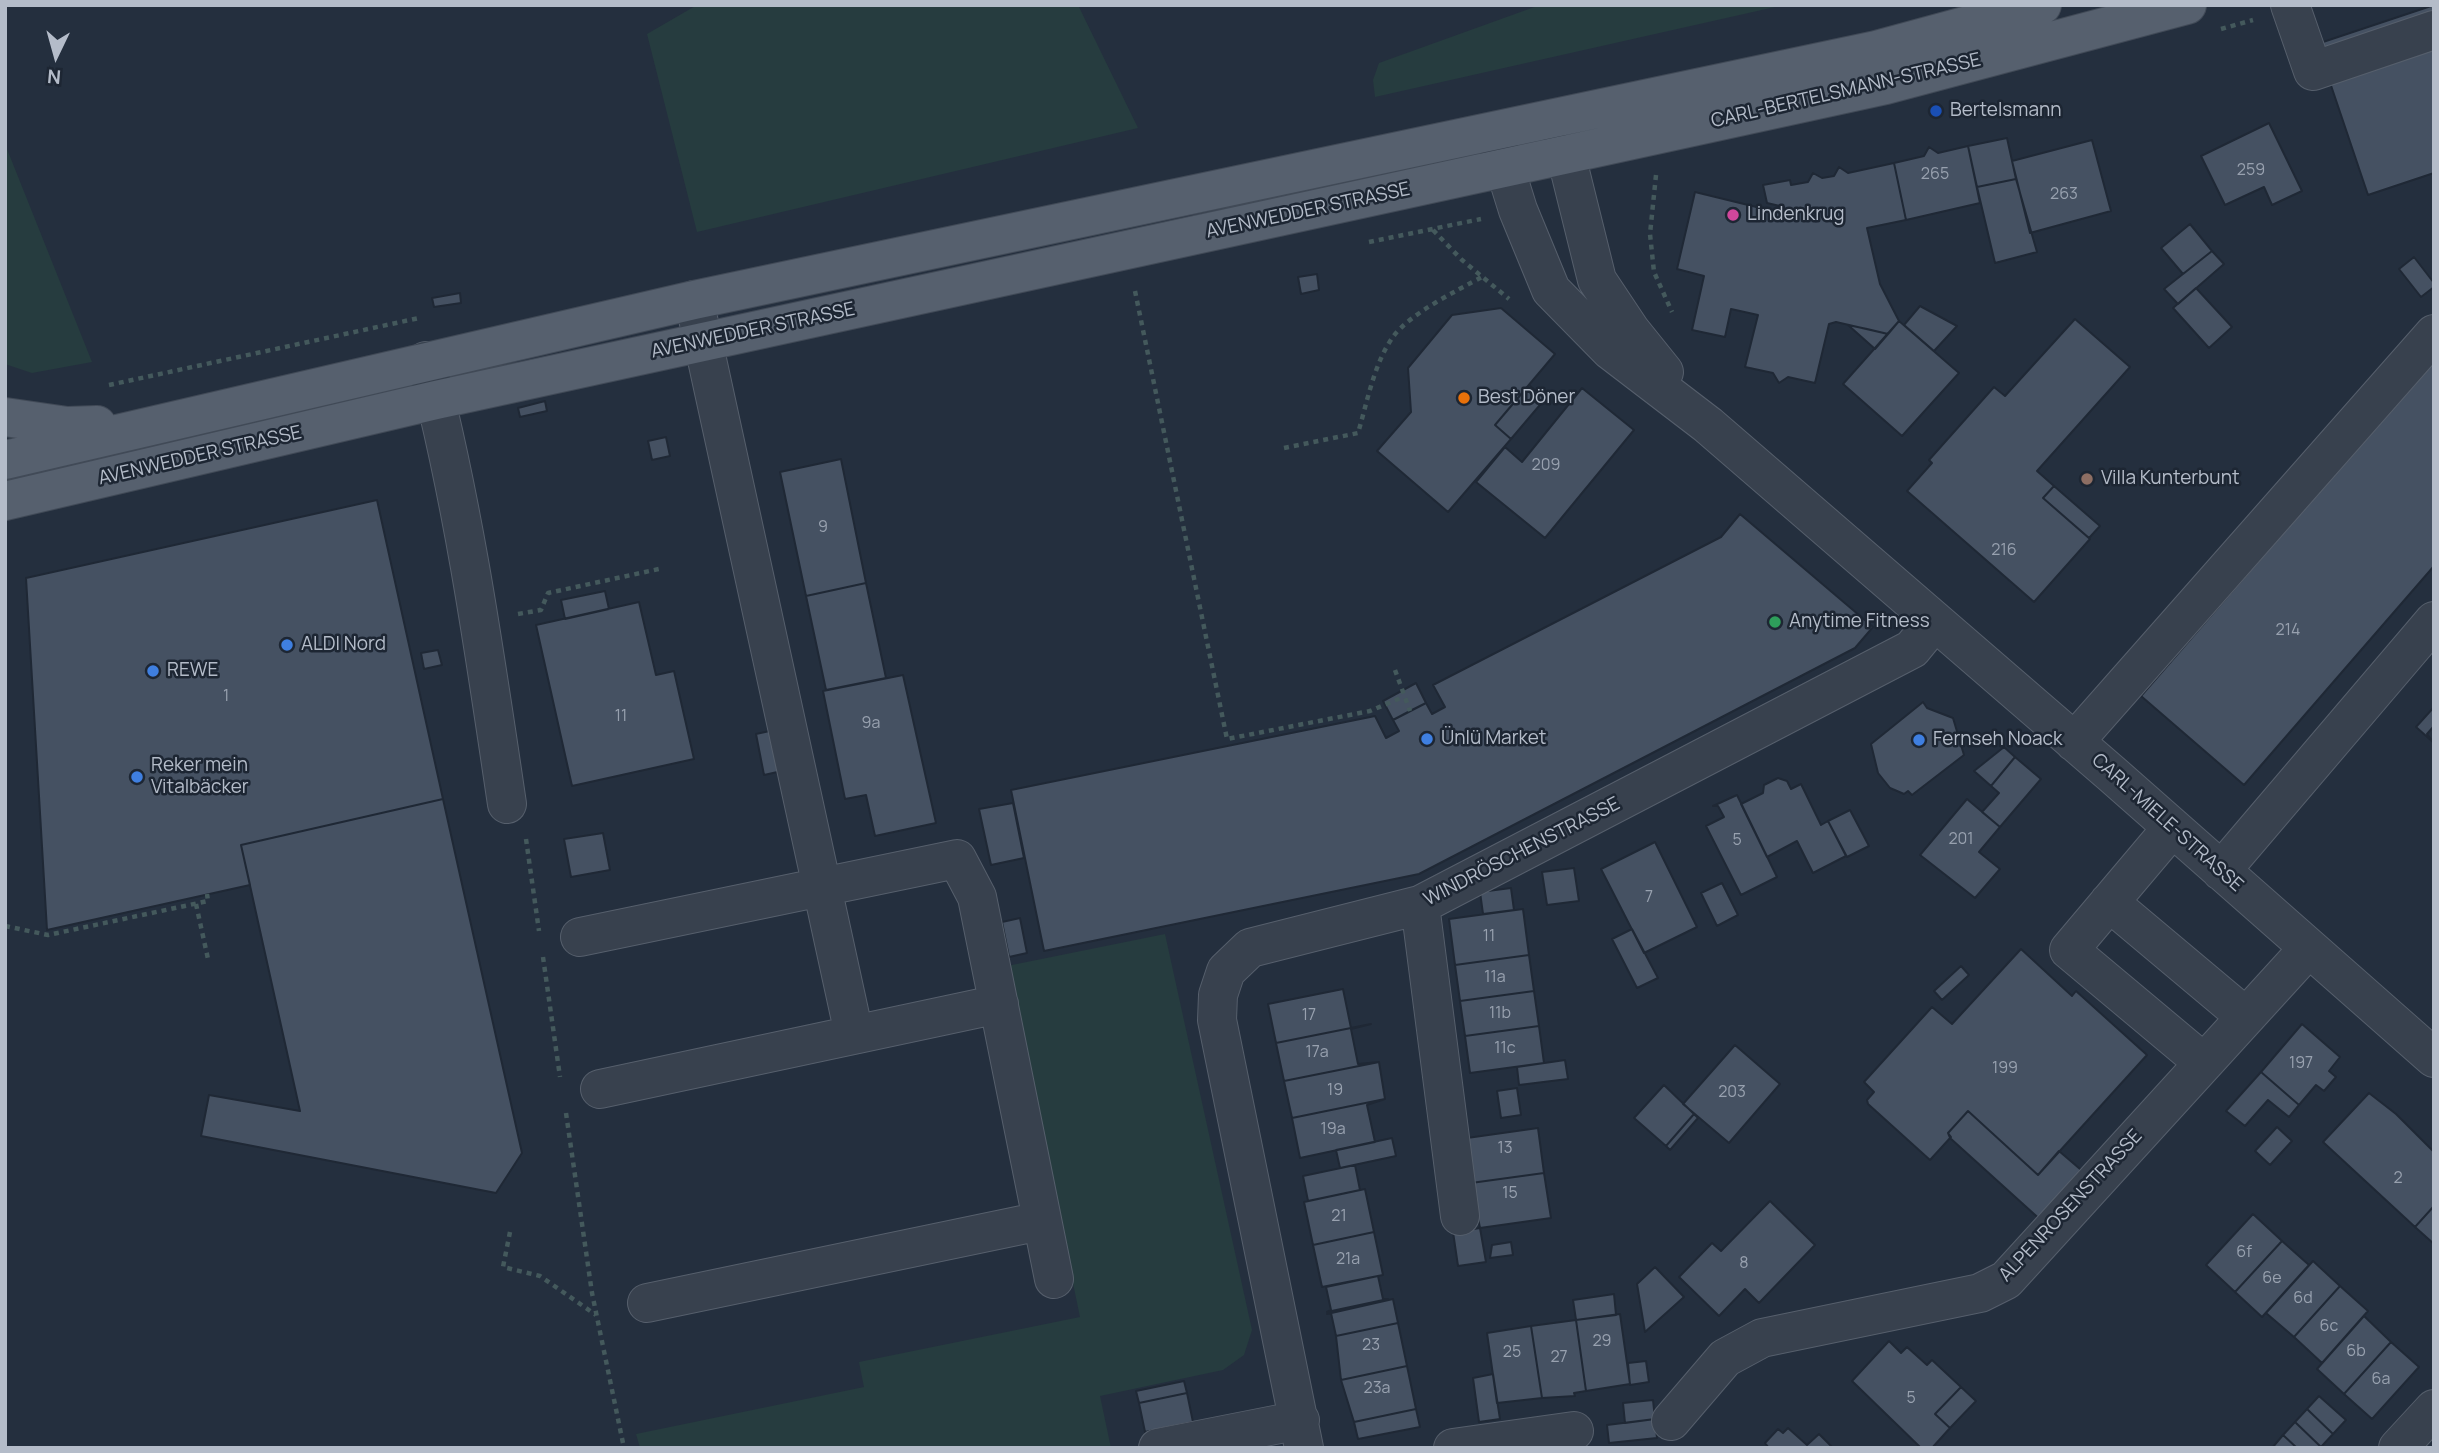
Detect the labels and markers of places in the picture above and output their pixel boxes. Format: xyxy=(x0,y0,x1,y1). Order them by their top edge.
place label: Bertelsmann xyxy=(1950,100,2062,122)
marker: Bertelsmann xyxy=(1928,103,1944,119)
place label: Lindenkrug xyxy=(1747,204,1845,226)
marker: Lindenkrug xyxy=(1725,207,1741,223)
place label: Best Döner xyxy=(1478,387,1575,409)
marker: Best Döner xyxy=(1456,390,1472,406)
place label: Villa Kunterbunt xyxy=(2101,468,2240,490)
marker: Villa Kunterbunt xyxy=(2079,471,2095,487)
place label: Anytime Fitness xyxy=(1789,611,1930,633)
marker: Anytime Fitness xyxy=(1767,614,1783,630)
place label: ALDI Nord xyxy=(301,634,386,656)
marker: ALDI Nord xyxy=(279,637,295,653)
place label: REWE xyxy=(167,660,218,682)
marker: REWE xyxy=(145,663,161,679)
place label: Ünlü Market xyxy=(1441,728,1546,750)
place label: Fernseh Noack xyxy=(1933,729,2062,751)
marker: Ünlü Market xyxy=(1419,731,1435,747)
marker: Fernseh Noack xyxy=(1911,732,1927,748)
place label: Reker mein Vitalbäcker xyxy=(151,755,249,799)
marker: Reker mein Vitalbäcker xyxy=(129,769,145,785)

